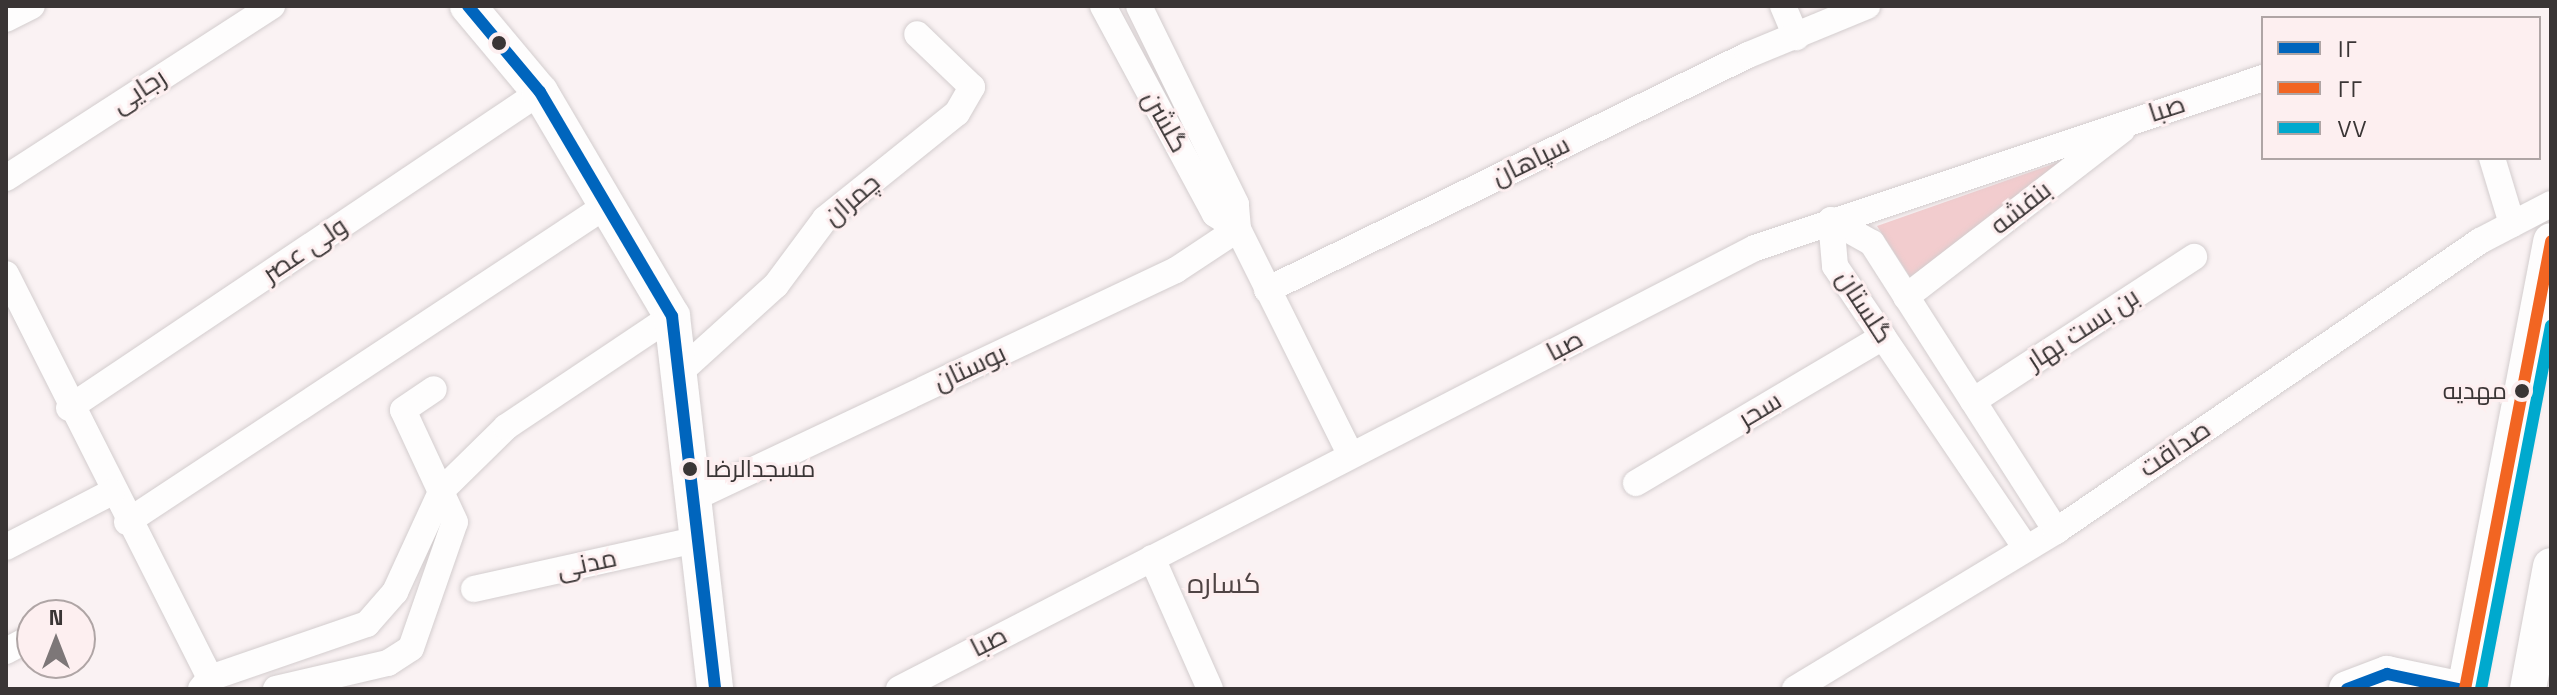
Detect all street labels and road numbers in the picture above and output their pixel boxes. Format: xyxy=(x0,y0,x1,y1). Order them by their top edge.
street label: رجایی xyxy=(106,62,172,120)
street label: گلشن xyxy=(1135,86,1195,158)
street label: صبا xyxy=(2145,89,2189,129)
street label: سپاهان xyxy=(1487,129,1575,193)
street label: چمران xyxy=(818,167,886,233)
street label: بنفشه xyxy=(1984,175,2058,241)
street label: ولی عصر xyxy=(257,210,353,290)
street label: گلستان xyxy=(1829,265,1899,349)
street label: بن بست بهار xyxy=(2021,281,2145,377)
street label: صبا xyxy=(1542,324,1588,368)
street label: بوستان xyxy=(929,338,1011,398)
street label: سحر xyxy=(1733,385,1787,435)
street label: صداقت xyxy=(2133,414,2217,484)
street label: مدنی xyxy=(554,542,620,586)
street label: صبا xyxy=(966,620,1012,664)

